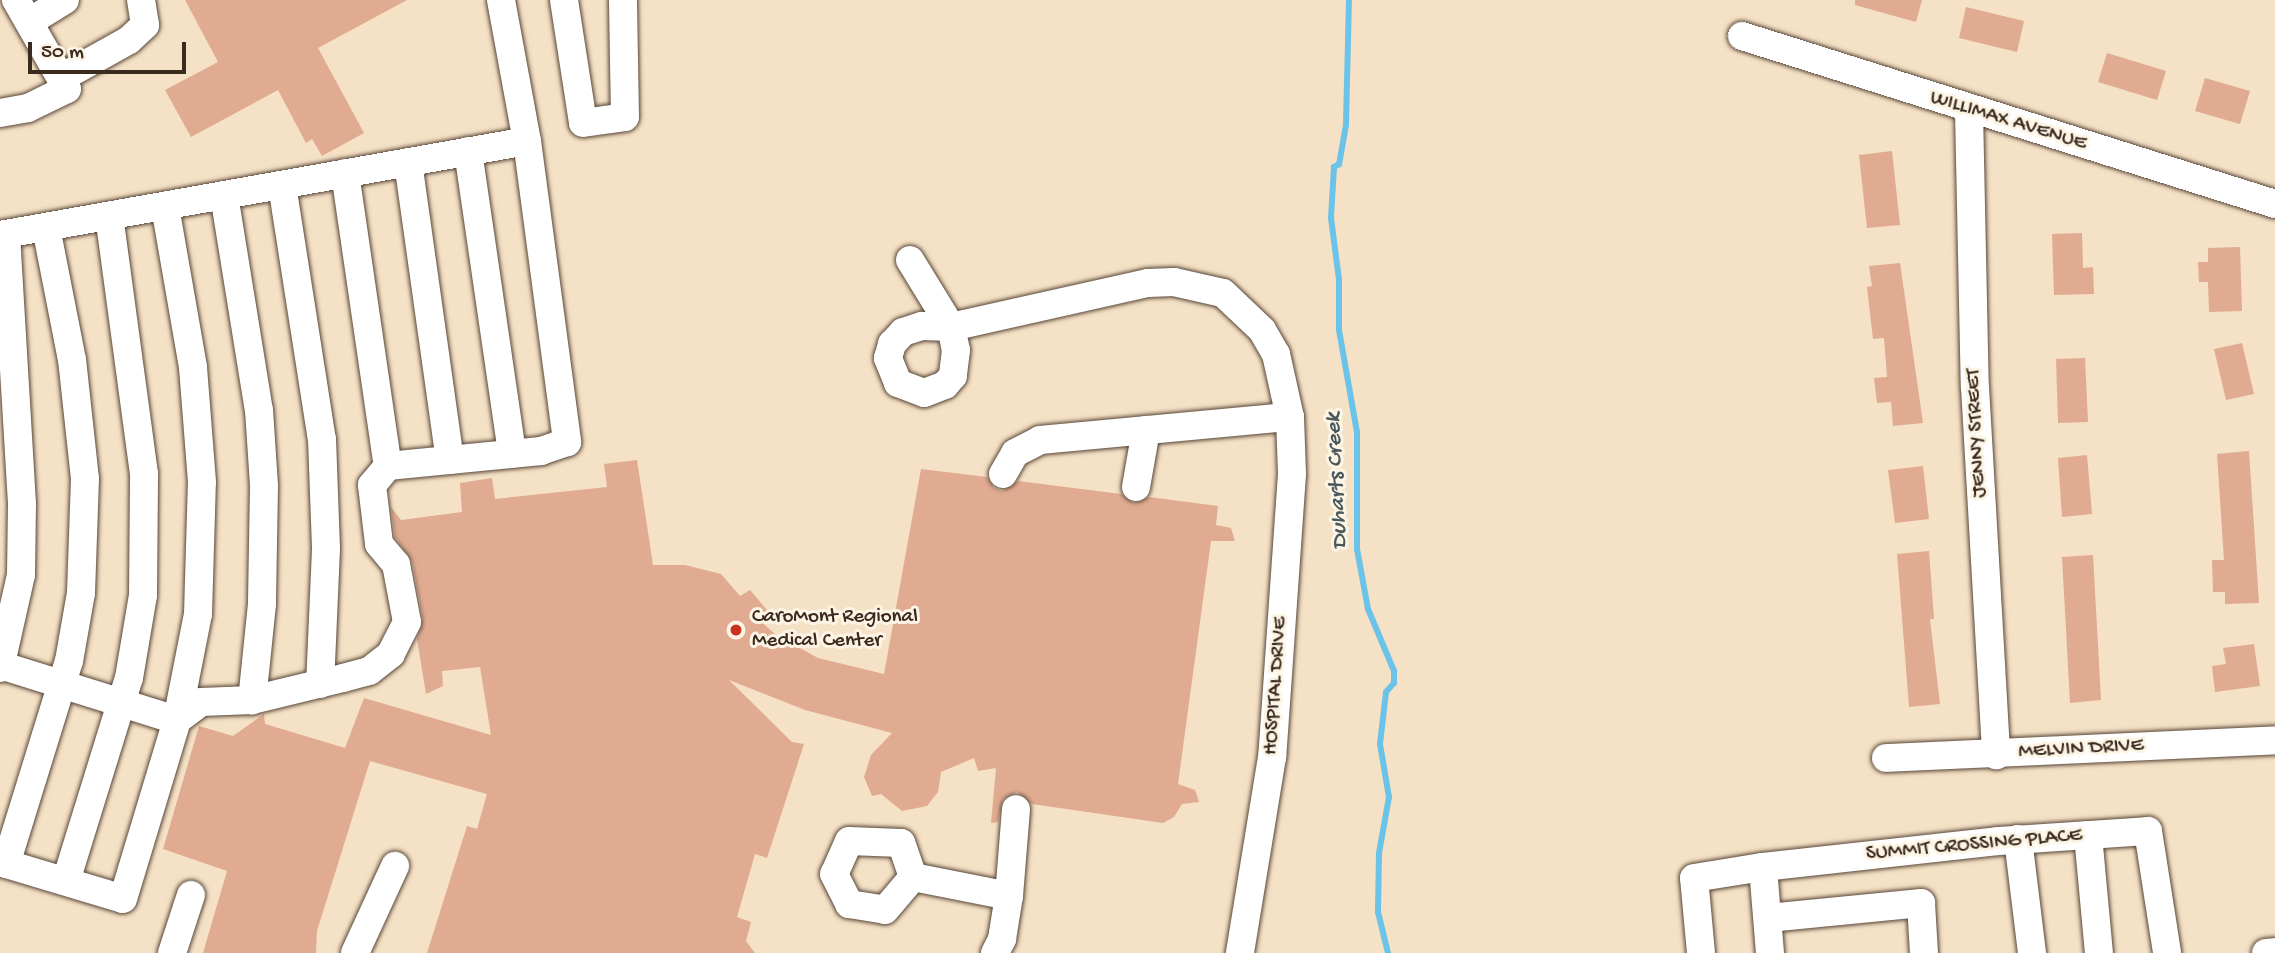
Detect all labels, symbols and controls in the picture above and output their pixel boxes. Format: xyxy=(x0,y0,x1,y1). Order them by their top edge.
scale bar xyxy=(32,28,189,72)
text: 50 m xyxy=(41,41,84,66)
street label: WILLIMAX AVENUE xyxy=(1927,86,2089,158)
street label: JENNY STREET xyxy=(1962,368,1994,498)
water label: Duharts Creek xyxy=(1321,412,1355,550)
place label: CaroMont Regional Medical Center xyxy=(752,605,918,655)
street label: HOSPITAL DRIVE xyxy=(1260,616,1294,756)
marker: CaroMont Regional Medical Center xyxy=(726,620,746,640)
street label: MELVIN DRIVE xyxy=(2018,734,2144,766)
street label: SUMMIT CROSSING PLACE xyxy=(1865,824,2083,868)

